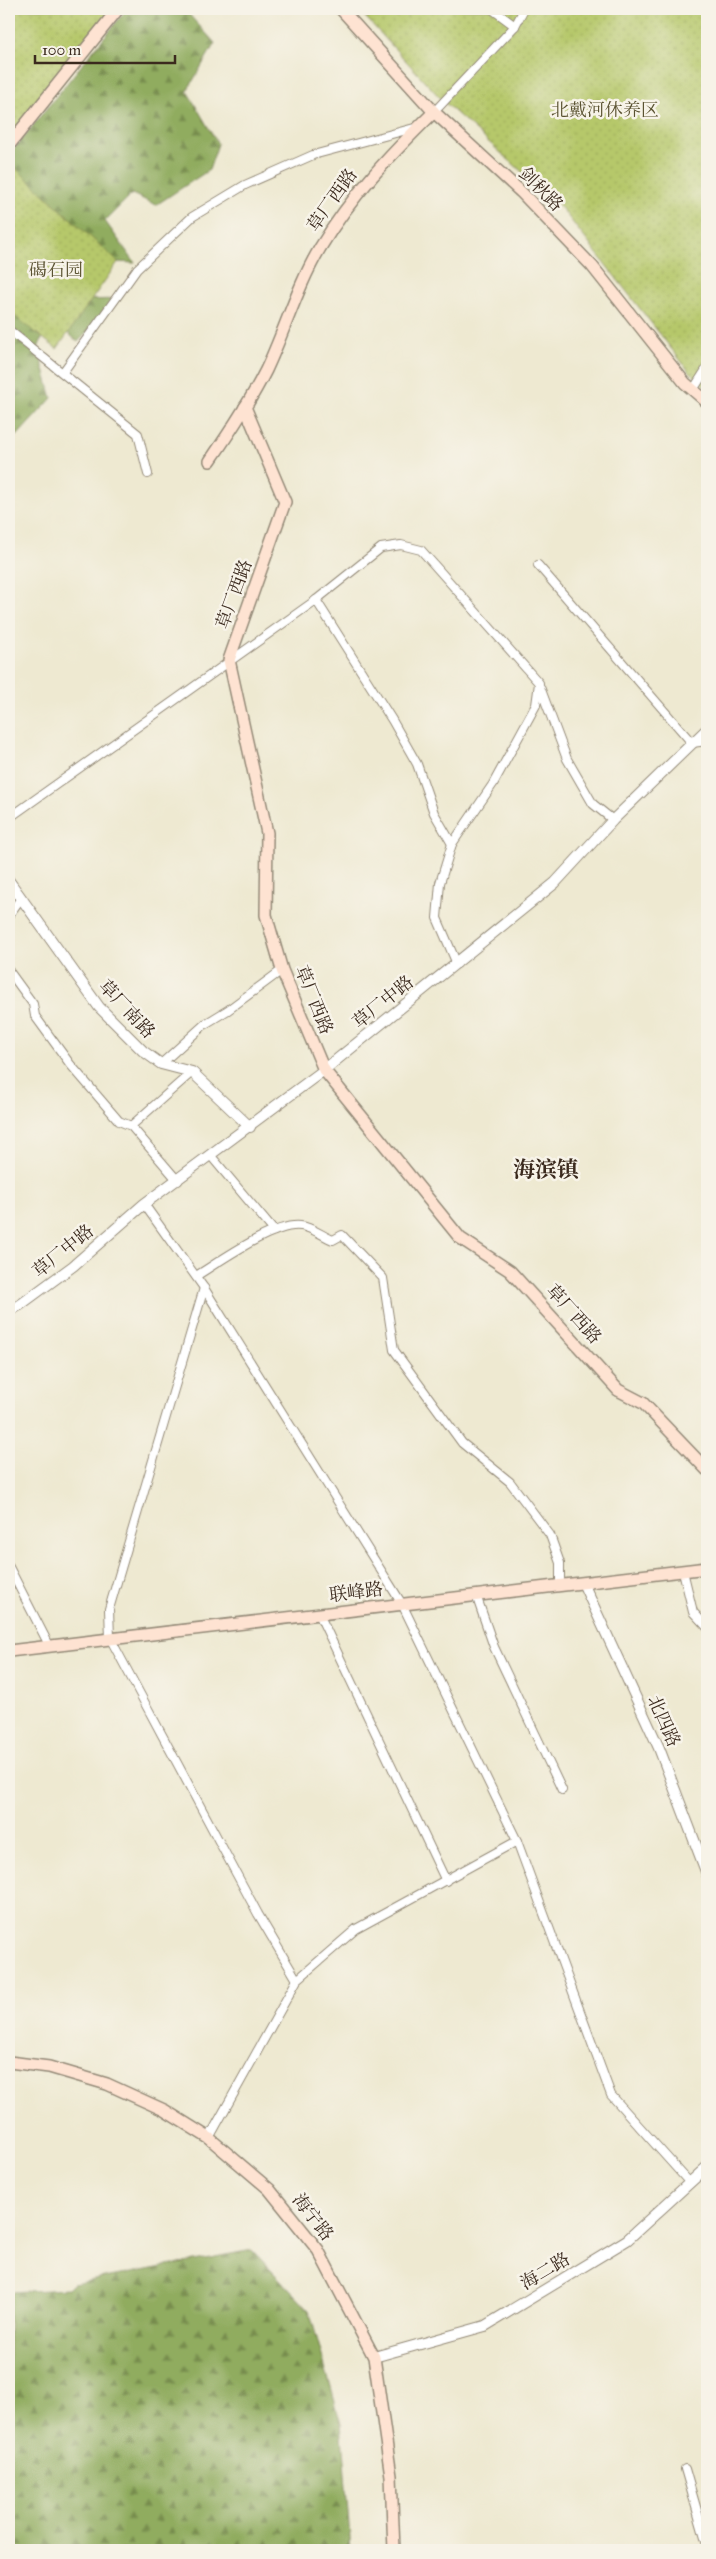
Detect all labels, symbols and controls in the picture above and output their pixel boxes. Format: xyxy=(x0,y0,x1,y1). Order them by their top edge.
scale bar xyxy=(35,32,175,64)
text: 100 m xyxy=(42,41,82,59)
park label: 北戴河休养区 xyxy=(551,99,659,121)
street label: 剑秋路 xyxy=(514,162,568,216)
street label: 草厂西路 xyxy=(302,164,362,236)
park label: 碣石园 xyxy=(29,259,83,281)
street label: 草厂西路 xyxy=(211,556,257,632)
street label: 草厂西路 xyxy=(290,963,338,1037)
street label: 草厂中路 xyxy=(348,971,418,1033)
street label: 草厂南路 xyxy=(94,975,160,1043)
district label: 海滨镇 xyxy=(513,1156,579,1183)
street label: 草厂中路 xyxy=(28,1220,98,1282)
street label: 草厂西路 xyxy=(542,1280,606,1348)
street label: 联峰路 xyxy=(328,1578,384,1606)
street label: 北四路 xyxy=(643,1692,685,1750)
street label: 海宁路 xyxy=(288,2189,338,2245)
street label: 海二路 xyxy=(516,2248,574,2294)

